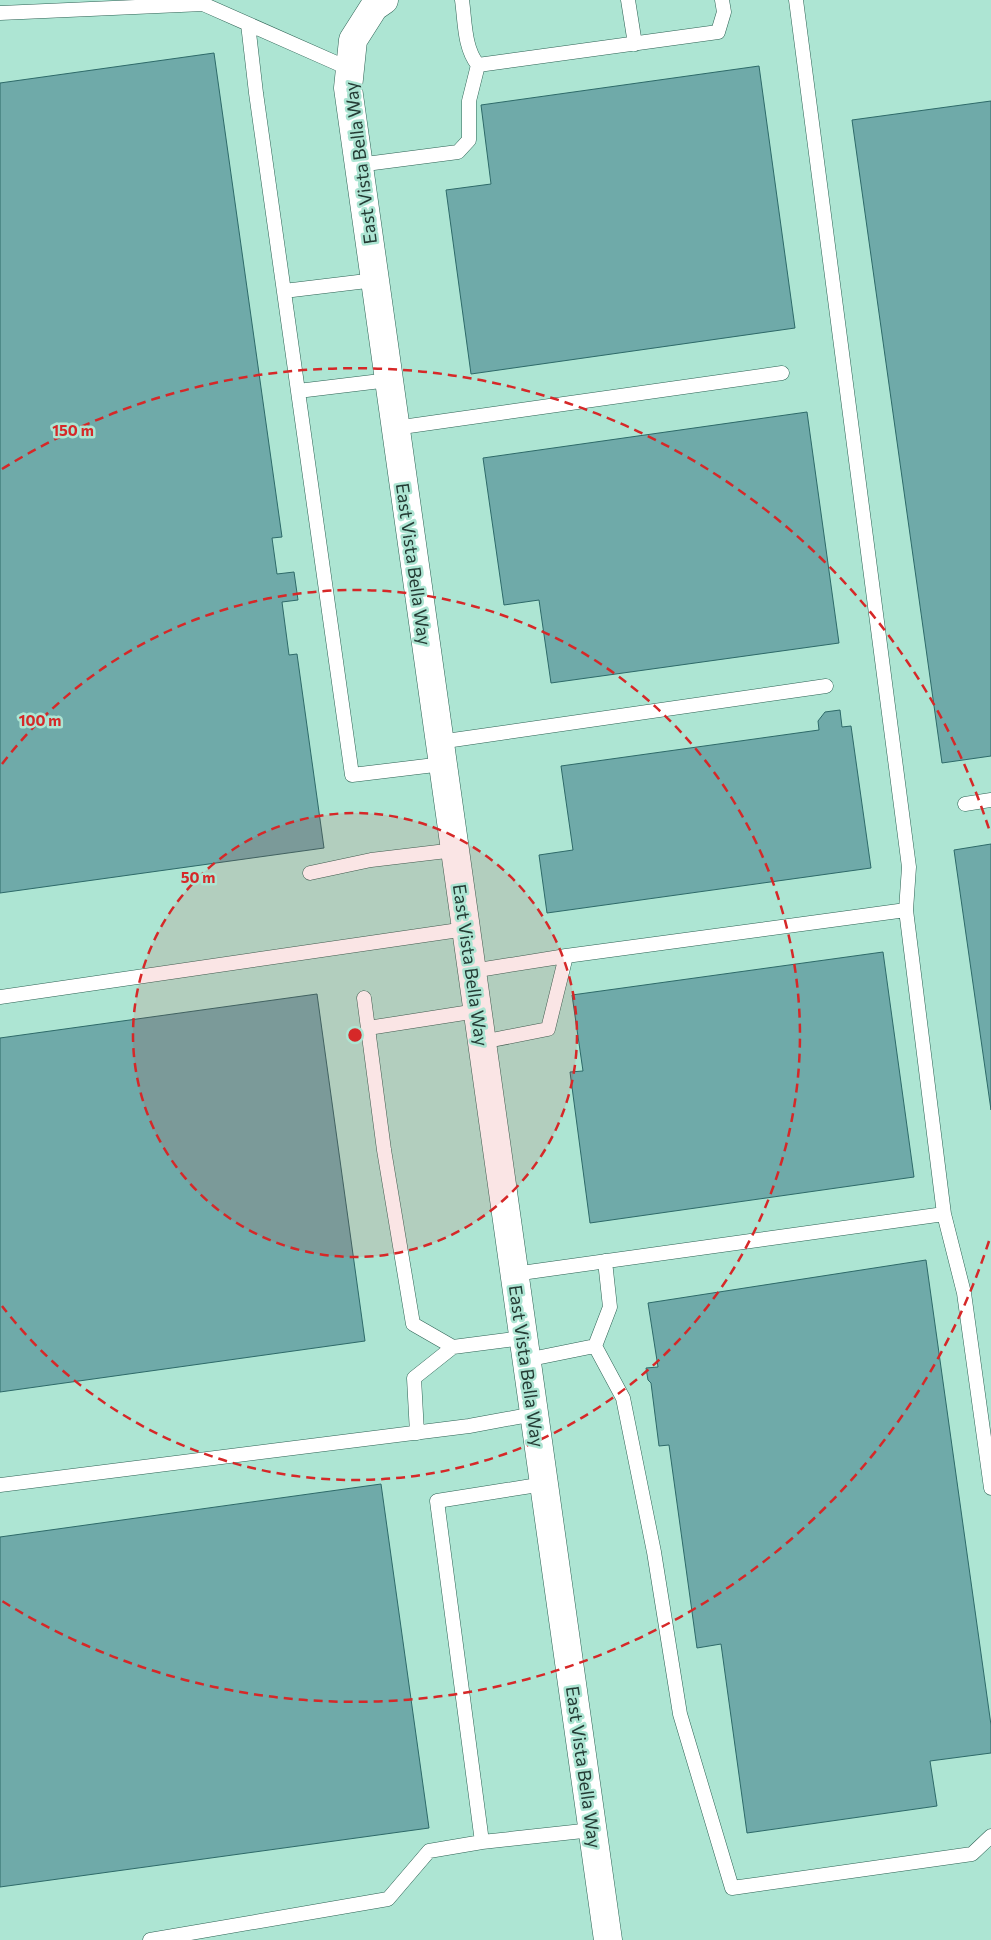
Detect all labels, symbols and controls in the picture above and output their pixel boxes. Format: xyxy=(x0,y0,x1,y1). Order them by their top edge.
street label: East Vista Bella Way xyxy=(339,81,381,245)
text: 150 m xyxy=(52,421,94,439)
street label: East Vista Bella Way xyxy=(392,482,436,646)
text: 100 m xyxy=(19,711,61,729)
text: 50 m xyxy=(181,868,215,886)
street label: East Vista Bella Way xyxy=(449,883,493,1047)
centre of rings xyxy=(346,1026,364,1044)
street label: East Vista Bella Way xyxy=(505,1284,549,1448)
street label: East Vista Bella Way xyxy=(562,1685,606,1849)

